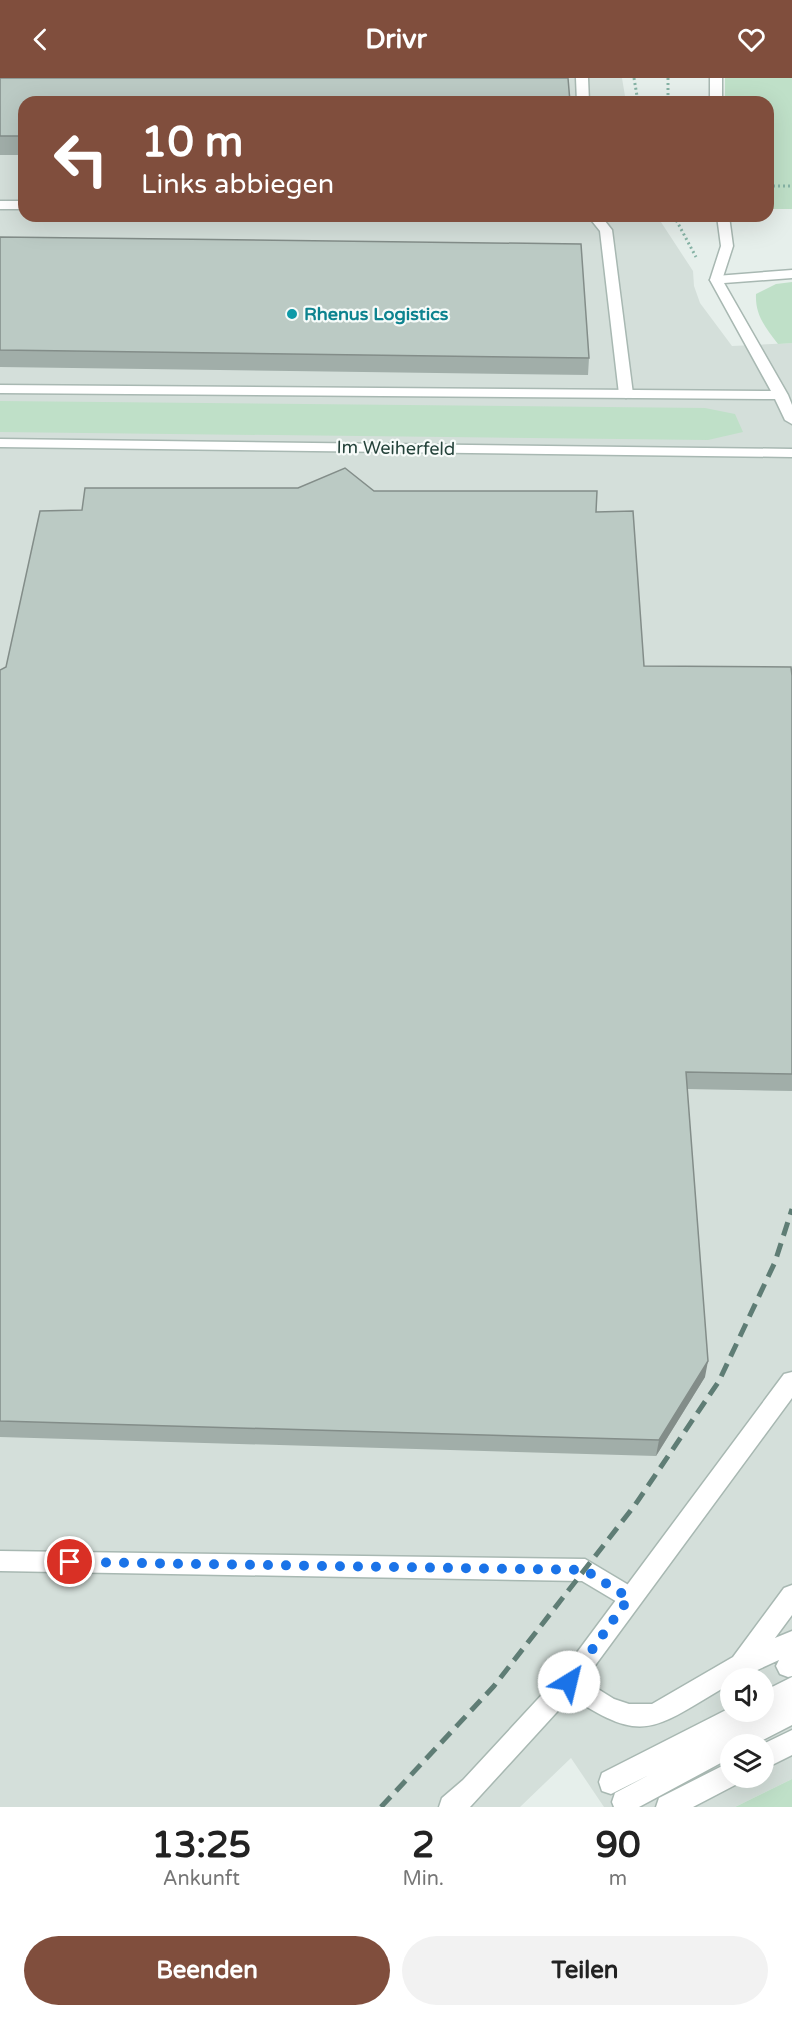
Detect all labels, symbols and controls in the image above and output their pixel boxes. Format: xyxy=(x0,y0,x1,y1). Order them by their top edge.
icon: back xyxy=(24,23,57,56)
text: Drivr xyxy=(365,23,427,56)
icon: heart xyxy=(735,23,768,56)
text: 10 m xyxy=(141,117,243,168)
icon: left xyxy=(42,120,120,198)
text: Links abbiegen xyxy=(141,168,334,201)
place label: Rhenus Logistics xyxy=(304,303,449,325)
marker: Rhenus Logistics xyxy=(285,307,299,321)
street label: Im Weiherfeld xyxy=(336,436,456,460)
pin xyxy=(44,1536,95,1587)
icon: arrive xyxy=(53,1545,86,1578)
position arrow xyxy=(537,1650,601,1714)
map controls xyxy=(720,1668,774,1788)
button: sound xyxy=(720,1668,774,1722)
button: layers xyxy=(720,1734,774,1788)
text: 13:25 xyxy=(151,1824,251,1867)
text: 2 xyxy=(412,1824,435,1867)
text: 90 xyxy=(595,1824,641,1867)
text: Ankunft xyxy=(163,1867,240,1891)
text: Min. xyxy=(403,1867,444,1891)
text: m xyxy=(609,1867,627,1891)
button: Beenden xyxy=(24,1936,390,2005)
button: Teilen xyxy=(402,1936,768,2005)

